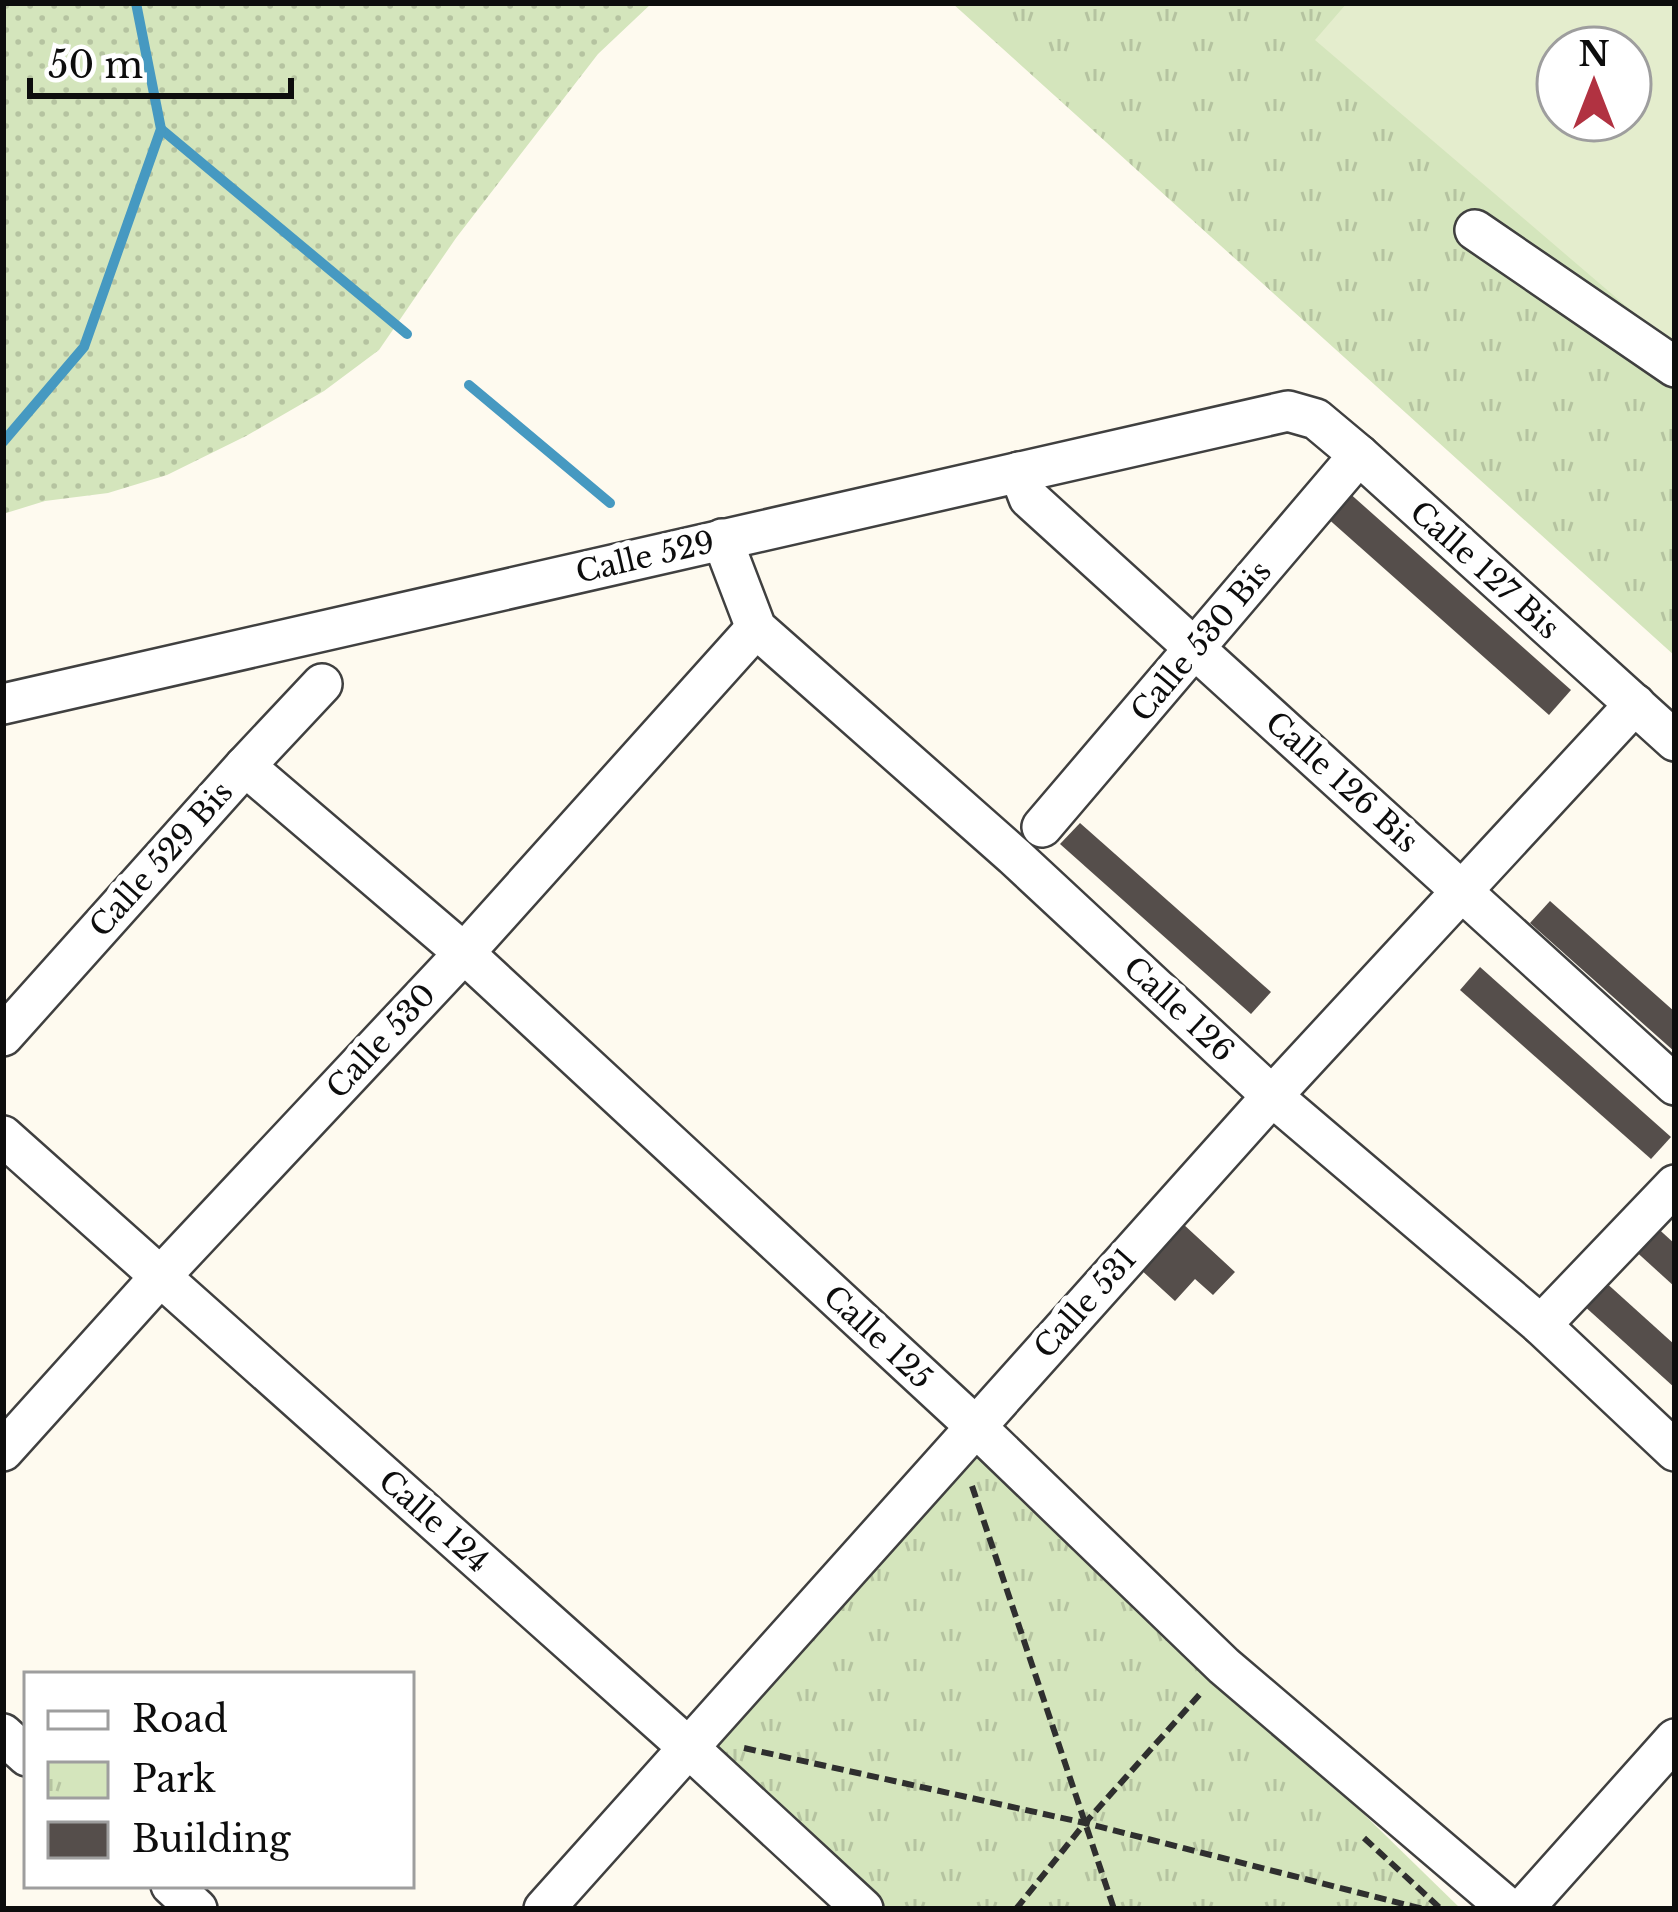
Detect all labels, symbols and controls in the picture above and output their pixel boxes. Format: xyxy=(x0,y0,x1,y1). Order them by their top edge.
scale bar xyxy=(30,24,291,98)
north arrow xyxy=(1534,24,1654,144)
text: N xyxy=(1578,34,1610,75)
text: 50 m xyxy=(48,43,143,88)
street label: Calle 127 Bis xyxy=(1403,493,1567,647)
street label: Calle 529 xyxy=(572,523,718,591)
street label: Calle 530 Bis xyxy=(1123,553,1279,729)
street label: Calle 126 Bis xyxy=(1258,704,1426,860)
street label: Calle 529 Bis xyxy=(82,774,240,944)
street label: Calle 126 xyxy=(1116,949,1242,1069)
street label: Calle 530 xyxy=(319,976,443,1106)
street label: Calle 531 xyxy=(1026,1240,1144,1366)
street label: Calle 125 xyxy=(816,1277,940,1397)
street label: Calle 124 xyxy=(371,1462,497,1580)
legend xyxy=(24,1672,414,1888)
text: Road xyxy=(132,1697,228,1742)
text: Park xyxy=(132,1757,216,1802)
text: Building xyxy=(132,1817,291,1862)

